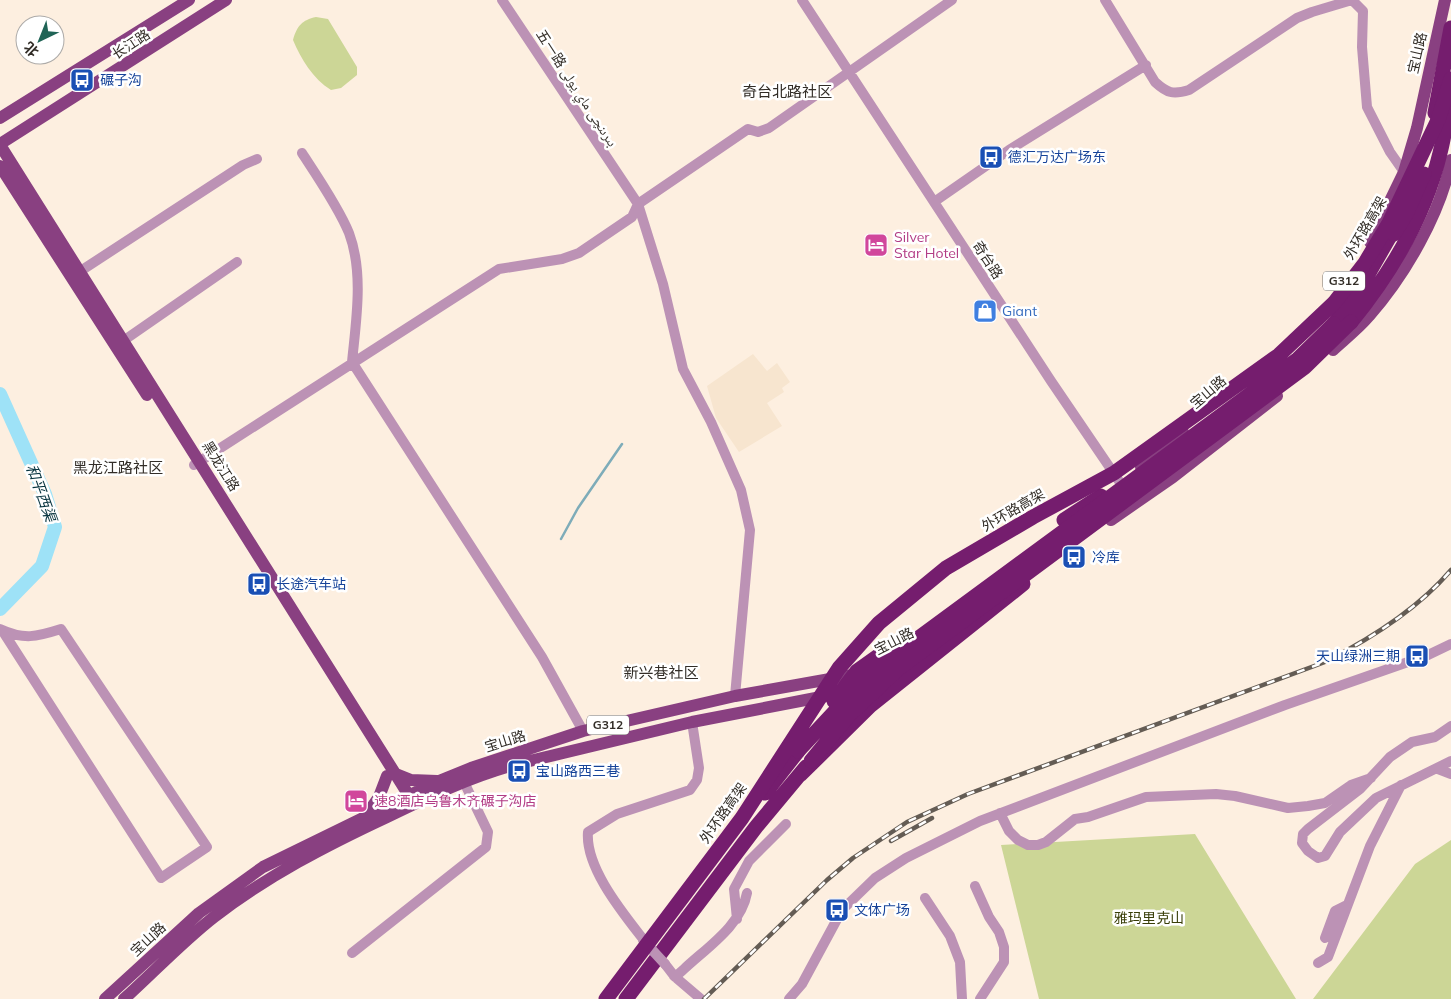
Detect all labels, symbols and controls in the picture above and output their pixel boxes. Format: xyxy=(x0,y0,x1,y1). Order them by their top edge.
north arrow xyxy=(15,15,65,65)
street label: 长江路 xyxy=(108,25,154,63)
street label: 五一路 بىرىنچى ماي يولى xyxy=(530,26,622,151)
street label: 宝山路 xyxy=(1404,31,1430,75)
text: 北 xyxy=(20,38,42,61)
bus stop icon: 碾子沟 xyxy=(69,67,95,93)
place label: 碾子沟 xyxy=(100,71,142,89)
district label: 奇台北路社区 xyxy=(742,82,832,101)
bus stop icon: 德汇万达广场东 xyxy=(978,144,1004,170)
place label: 德汇万达广场东 xyxy=(1008,148,1106,166)
street label: 外环路高架 xyxy=(1340,193,1390,263)
place label: Silver Star Hotel xyxy=(894,228,959,262)
hotel icon: Silver Star Hotel xyxy=(863,232,889,258)
street label: 奇台路 xyxy=(969,237,1007,283)
road number: G312 xyxy=(1323,272,1365,290)
shop icon: Giant xyxy=(972,298,998,324)
place label: Giant xyxy=(1002,302,1037,320)
street label: 宝山路 xyxy=(1186,372,1230,412)
street label: 黑龙江路 xyxy=(199,437,243,495)
district label: 黑龙江路社区 xyxy=(73,458,163,477)
water label: 和平西渠 xyxy=(22,461,61,526)
street label: 外环路高架 xyxy=(978,485,1048,535)
bus stop icon: 冷库 xyxy=(1061,544,1087,570)
place label: 冷库 xyxy=(1092,548,1120,566)
bus stop icon: 长途汽车站 xyxy=(246,571,272,597)
place label: 长途汽车站 xyxy=(276,575,346,593)
street label: 宝山路 xyxy=(871,623,917,659)
bus stop icon: 天山绿洲三期 xyxy=(1404,643,1430,669)
place label: 天山绿洲三期 xyxy=(1316,647,1400,665)
district label: 新兴巷社区 xyxy=(623,663,699,682)
road number: G312 xyxy=(587,716,629,734)
street label: 宝山路 xyxy=(482,726,528,756)
bus stop icon: 宝山路西三巷 xyxy=(506,758,532,784)
place label: 宝山路西三巷 xyxy=(536,762,620,780)
street label: 外环路高架 xyxy=(696,779,750,847)
hotel icon: 速8酒店乌鲁木齐碾子沟店 xyxy=(343,788,369,814)
place label: 速8酒店乌鲁木齐碾子沟店 xyxy=(374,792,536,810)
bus stop icon: 文体广场 xyxy=(824,897,850,923)
place label: 文体广场 xyxy=(854,901,910,919)
park label: 雅玛里克山 xyxy=(1114,909,1184,927)
street label: 宝山路 xyxy=(127,918,169,960)

